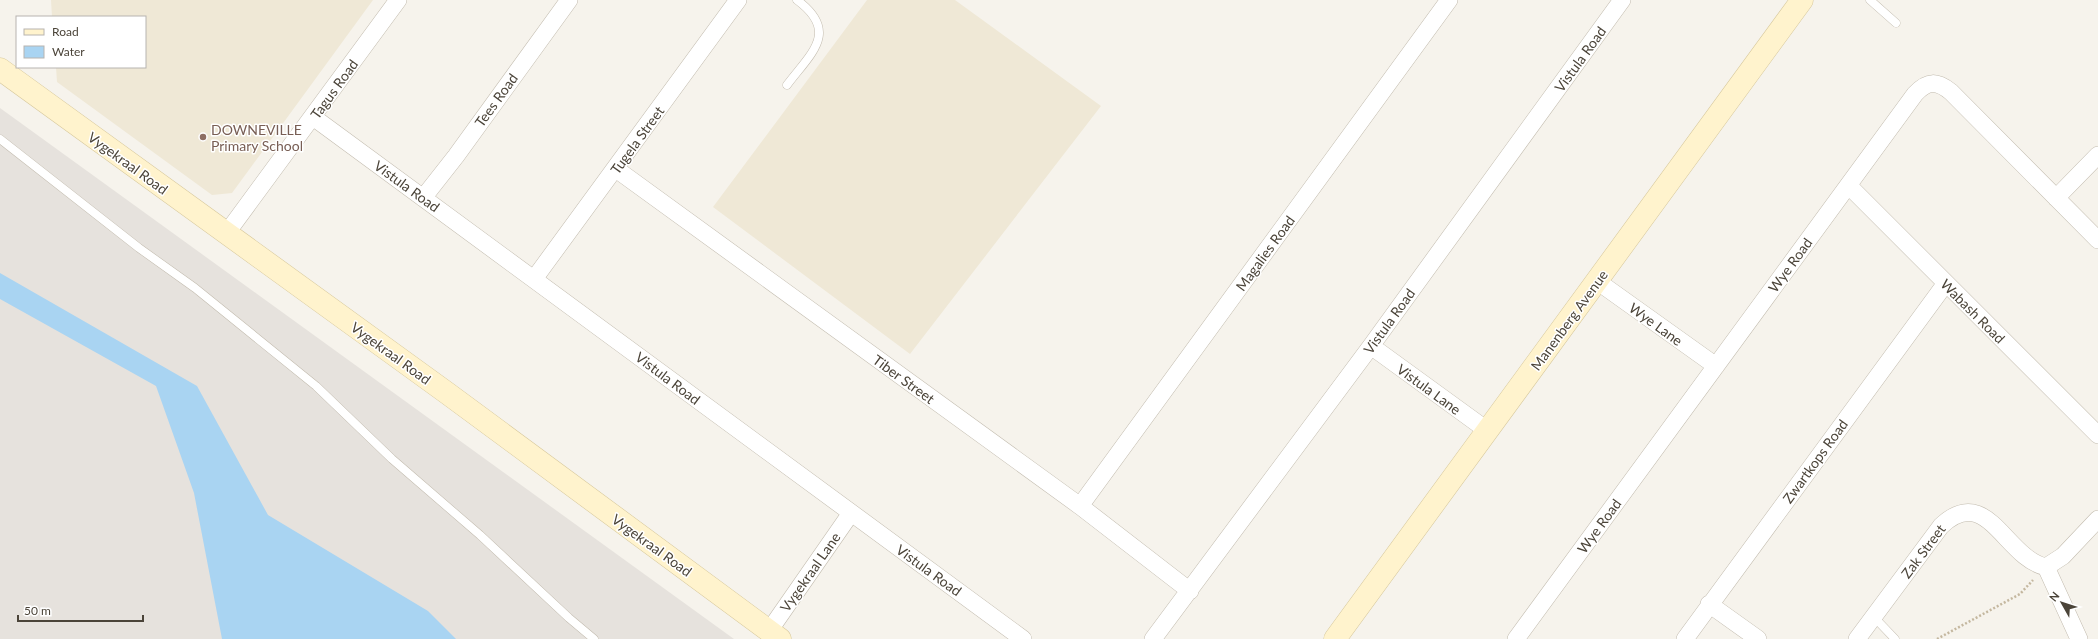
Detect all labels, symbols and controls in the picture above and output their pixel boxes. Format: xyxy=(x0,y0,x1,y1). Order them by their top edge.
legend xyxy=(16,16,146,68)
street label: Vistula Road xyxy=(1551,23,1609,95)
text: Road xyxy=(52,24,79,39)
text: Water xyxy=(52,44,85,59)
street label: Tagus Road xyxy=(307,56,361,122)
street label: Tees Road xyxy=(471,70,521,130)
street label: Tugela Street xyxy=(607,103,667,177)
place label: DOWNEVILLE Primary School xyxy=(211,121,303,154)
street label: Vygekraal Road xyxy=(85,128,171,198)
marker: DOWNEVILLE Primary School xyxy=(198,132,208,142)
street label: Vistula Road xyxy=(371,157,443,215)
street label: Magalies Road xyxy=(1232,212,1298,294)
street label: Wye Road xyxy=(1765,234,1815,296)
street label: Manenberg Avenue xyxy=(1527,267,1611,373)
street label: Wabash Road xyxy=(1937,275,2009,347)
street label: Vistula Road xyxy=(1360,285,1418,357)
street label: Wye Lane xyxy=(1626,299,1686,349)
street label: Vygekraal Road xyxy=(348,318,434,388)
street label: Vistula Road xyxy=(632,348,704,408)
street label: Tiber Street xyxy=(870,351,938,407)
street label: Vistula Lane xyxy=(1394,360,1464,418)
street label: Zwartkops Road xyxy=(1779,416,1851,506)
street label: Wye Road xyxy=(1574,495,1624,557)
street label: Vygekraal Road xyxy=(609,510,695,580)
street label: Zak Street xyxy=(1897,521,1949,581)
street label: Vygekraal Lane xyxy=(776,529,844,615)
street label: Vistula Road xyxy=(893,541,965,599)
north arrow xyxy=(2042,583,2082,623)
text: N xyxy=(2046,589,2062,604)
scale bar xyxy=(18,597,143,623)
text: 50 m xyxy=(24,603,51,618)

